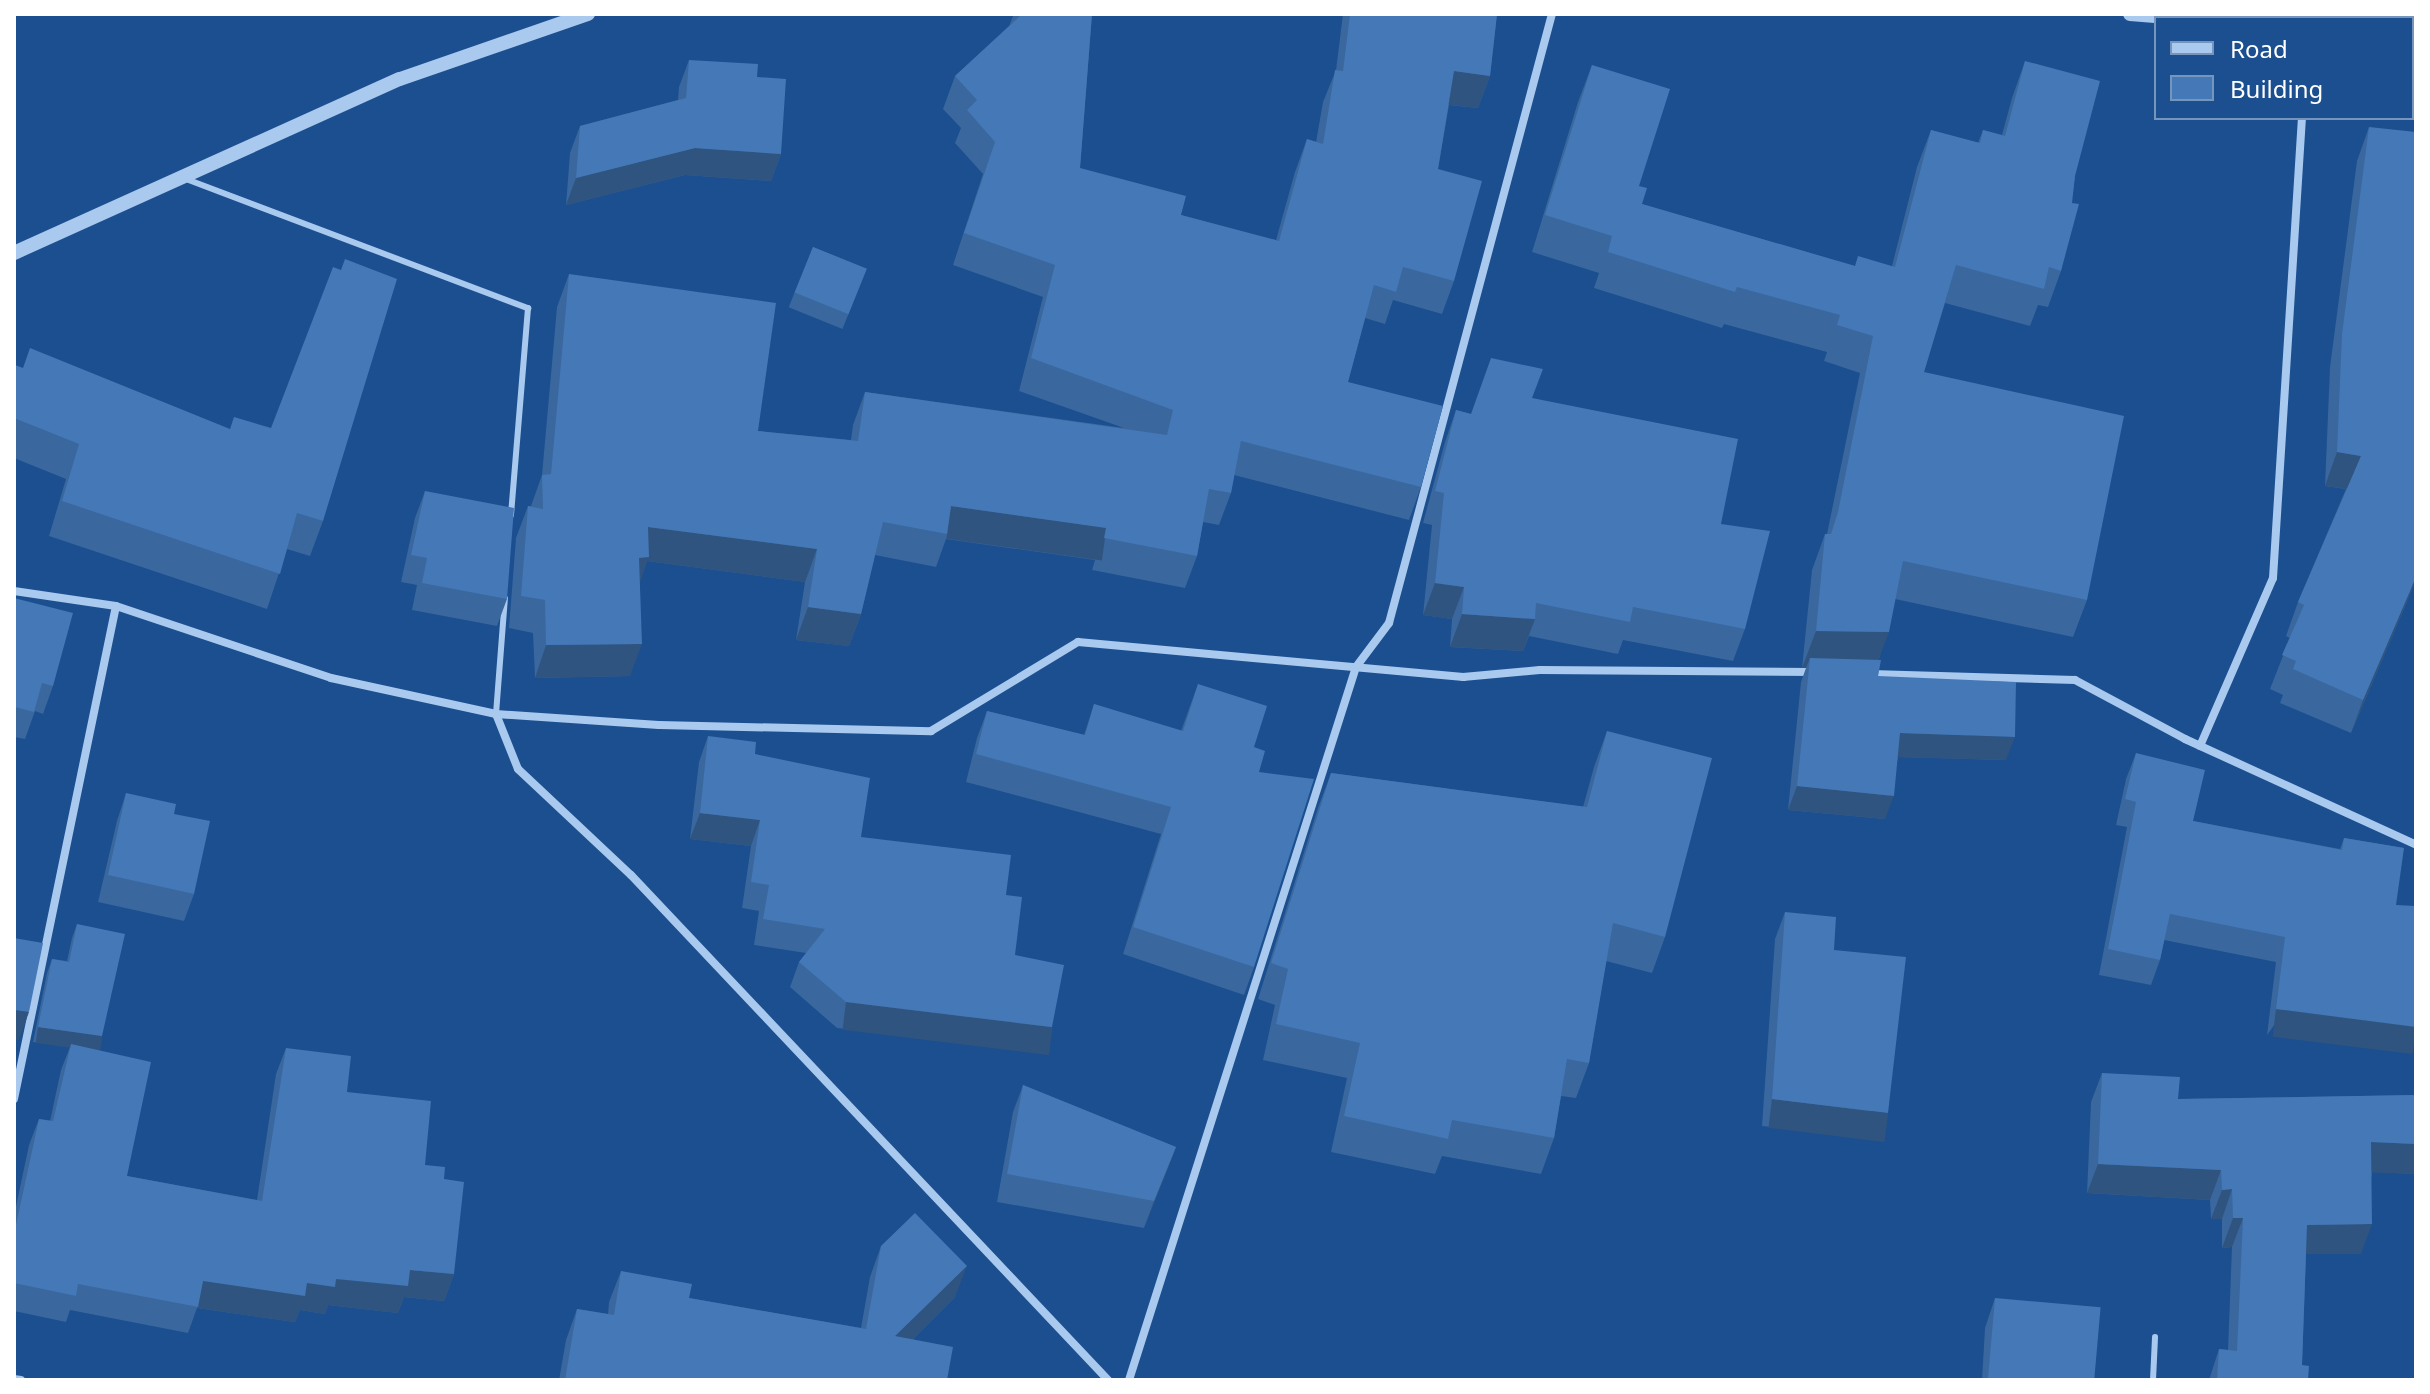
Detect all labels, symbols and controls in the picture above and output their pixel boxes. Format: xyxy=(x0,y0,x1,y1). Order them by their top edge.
legend xyxy=(2154,16,2414,120)
text: Road xyxy=(2230,32,2288,65)
text: Building xyxy=(2230,72,2323,105)

